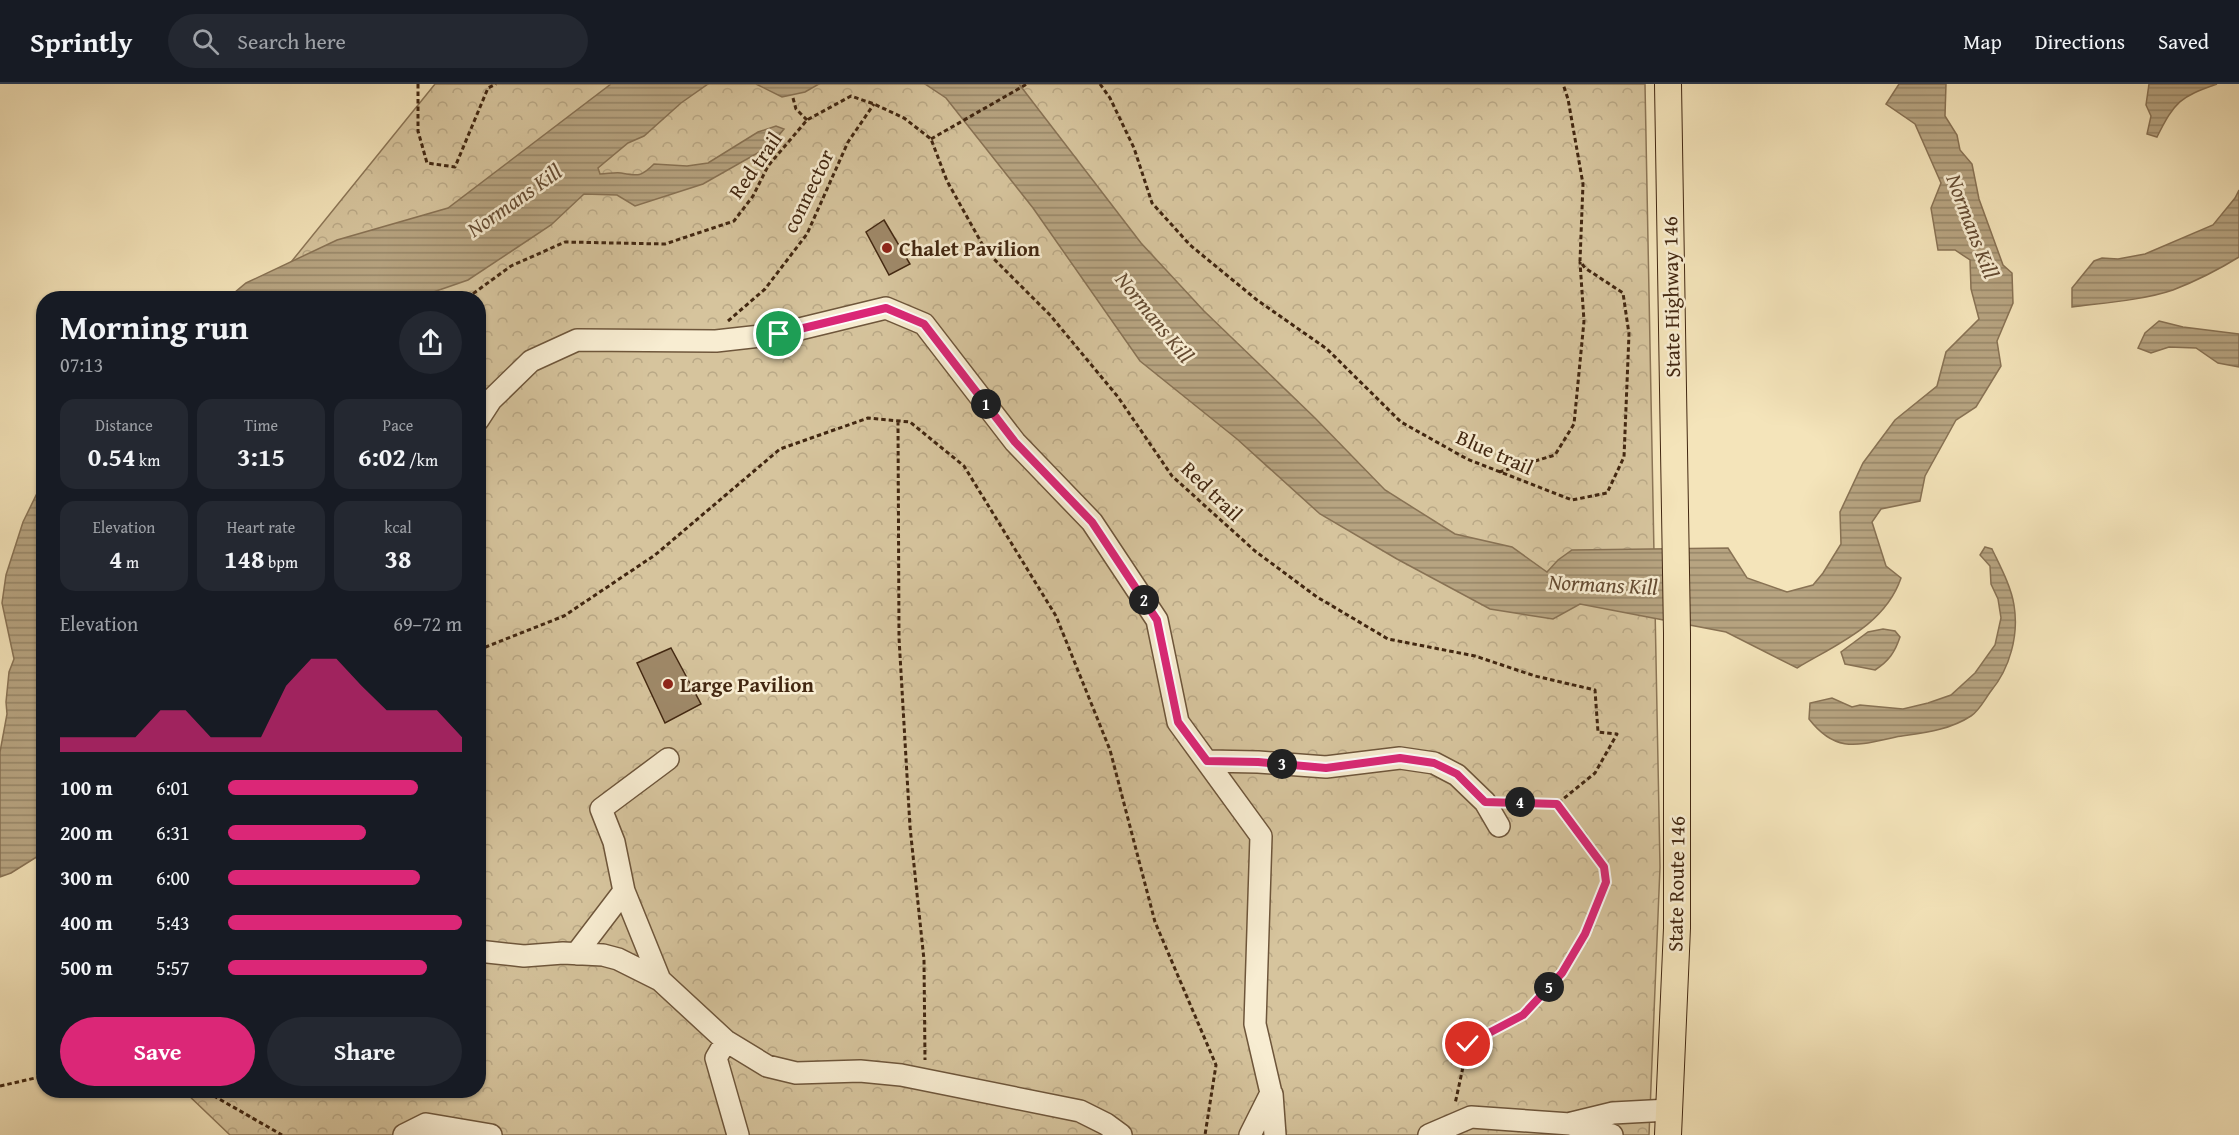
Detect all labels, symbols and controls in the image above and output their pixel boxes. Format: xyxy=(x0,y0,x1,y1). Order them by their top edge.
search box xyxy=(168,14,588,68)
text: Sprintly xyxy=(30,21,132,62)
icon: search xyxy=(189,25,222,58)
text: Search here xyxy=(237,25,346,57)
text: Map xyxy=(1963,26,2002,57)
text: Directions xyxy=(2035,26,2125,57)
text: Saved xyxy=(2158,26,2209,57)
street label: Red trail xyxy=(721,125,789,205)
street label: connector xyxy=(774,144,842,238)
water label: Normans Kill xyxy=(459,156,568,245)
water label: Normans Kill xyxy=(1938,168,2008,283)
street label: State Highway 146 xyxy=(1654,216,1688,378)
place label: Chalet Pavilion xyxy=(899,233,1041,264)
marker: Chalet Pavilion xyxy=(880,241,894,255)
water label: Normans Kill xyxy=(1108,264,1202,370)
text: Morning run xyxy=(60,303,249,351)
pin xyxy=(753,308,804,359)
button: share xyxy=(399,311,462,374)
icon: arrive xyxy=(762,317,795,350)
text: 07:13 xyxy=(60,350,103,379)
pin: 1 xyxy=(971,389,1001,419)
text: 1 xyxy=(982,392,990,416)
text: Distance xyxy=(95,413,153,437)
text: Time xyxy=(244,413,278,437)
text: Pace xyxy=(383,413,413,437)
street label: Blue trail xyxy=(1452,421,1538,483)
text: 0.54 xyxy=(88,437,136,476)
text: 3:15 xyxy=(237,437,285,476)
text: 6:02 xyxy=(358,437,406,476)
text: km xyxy=(136,448,160,472)
text: /km xyxy=(406,448,438,472)
street label: Red trail xyxy=(1174,454,1250,528)
text: Elevation xyxy=(93,515,155,539)
text: Heart rate xyxy=(227,515,295,539)
text: kcal xyxy=(384,515,412,539)
text: 4 xyxy=(109,539,122,578)
text: 148 xyxy=(224,539,264,578)
text: 38 xyxy=(385,539,411,578)
text: m xyxy=(122,550,139,574)
text: bpm xyxy=(264,550,298,574)
water label: Normans Kill xyxy=(1547,565,1658,603)
pin: 2 xyxy=(1129,585,1159,615)
text: 2 xyxy=(1140,588,1148,612)
text: Elevation xyxy=(60,609,138,638)
text: 69–72 m xyxy=(393,609,462,638)
place label: Large Pavilion xyxy=(680,669,814,700)
marker: Large Pavilion xyxy=(661,677,675,691)
pin: 3 xyxy=(1267,749,1297,779)
text: 3 xyxy=(1278,752,1286,776)
text: 100 m xyxy=(60,773,113,802)
text: 6:01 xyxy=(156,773,190,802)
pin: 4 xyxy=(1505,787,1535,817)
text: 4 xyxy=(1516,790,1524,814)
street label: State Route 146 xyxy=(1659,816,1693,952)
text: 200 m xyxy=(60,818,113,847)
text: 6:31 xyxy=(156,818,190,847)
text: 300 m xyxy=(60,863,113,892)
text: 6:00 xyxy=(156,863,190,892)
text: 400 m xyxy=(60,908,113,937)
text: 5:43 xyxy=(156,908,190,937)
text: 500 m xyxy=(60,953,113,982)
text: 5:57 xyxy=(156,953,190,982)
pin: 5 xyxy=(1534,972,1564,1002)
text: 5 xyxy=(1545,975,1553,999)
button: Save xyxy=(60,1017,255,1086)
button: Share xyxy=(267,1017,462,1086)
pin xyxy=(1442,1018,1493,1069)
icon: check xyxy=(1451,1027,1484,1060)

